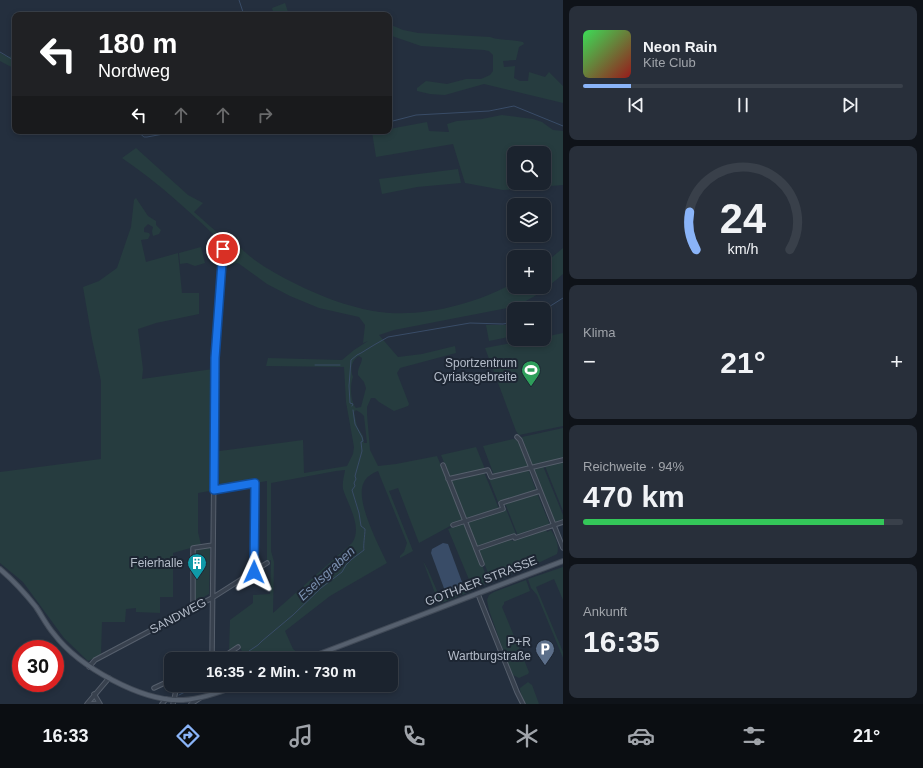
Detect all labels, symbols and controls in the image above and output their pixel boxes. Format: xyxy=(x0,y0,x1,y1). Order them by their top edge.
icon: left xyxy=(32,28,84,80)
text: 180 m xyxy=(98,28,177,59)
text: Neon Rain xyxy=(643,38,717,55)
text: Kite Club xyxy=(643,55,696,70)
text: Nordweg xyxy=(98,61,170,81)
icon: previous xyxy=(625,94,647,116)
icon: pause xyxy=(732,94,754,116)
icon: next xyxy=(839,94,861,116)
icon: left xyxy=(128,104,150,126)
icon: ahead xyxy=(170,104,192,126)
icon: ahead xyxy=(212,104,234,126)
icon: right xyxy=(254,104,276,126)
map controls xyxy=(507,146,551,346)
button: search xyxy=(507,146,551,190)
text: 24 xyxy=(720,195,766,242)
button: layers xyxy=(507,198,551,242)
pin xyxy=(206,232,240,266)
icon: arrive xyxy=(212,238,234,260)
text: km/h xyxy=(728,241,759,257)
button: + xyxy=(507,250,551,294)
button: − xyxy=(507,302,551,346)
text: Klima xyxy=(583,325,616,340)
text: 21° xyxy=(720,346,766,379)
text: − xyxy=(583,349,596,374)
text: + xyxy=(890,349,903,374)
place label: Sportzentrum Cyriaksgebreite xyxy=(434,356,517,384)
sports icon: Sportzentrum Cyriaksgebreite xyxy=(520,359,542,387)
text: Reichweite · 94% xyxy=(583,459,684,474)
text: 470 km xyxy=(583,480,685,513)
water label: Eselsgraben xyxy=(295,543,358,603)
position arrow xyxy=(233,551,275,593)
building icon: Feierhalle xyxy=(186,552,208,580)
street label: GOTHAER STRASSE xyxy=(423,553,539,609)
place label: Feierhalle xyxy=(130,556,183,570)
street label: SANDWEG xyxy=(147,595,209,637)
text: Ankunft xyxy=(583,604,627,619)
text: 16:35 xyxy=(583,625,660,658)
place label: P+R Wartburgstraße xyxy=(448,635,531,663)
parking icon: P+R Wartburgstraße xyxy=(534,638,556,666)
speed limit sign: 30 xyxy=(12,640,64,692)
text: 16:35 · 2 Min. · 730 m xyxy=(206,663,356,680)
icon: directions xyxy=(174,722,202,750)
icon: music xyxy=(287,722,315,750)
icon: phone xyxy=(400,722,428,750)
icon: climate xyxy=(513,722,541,750)
icon: car xyxy=(627,722,655,750)
icon: filters xyxy=(740,722,768,750)
text: 16:33 xyxy=(43,726,89,746)
text: 21° xyxy=(853,726,880,746)

